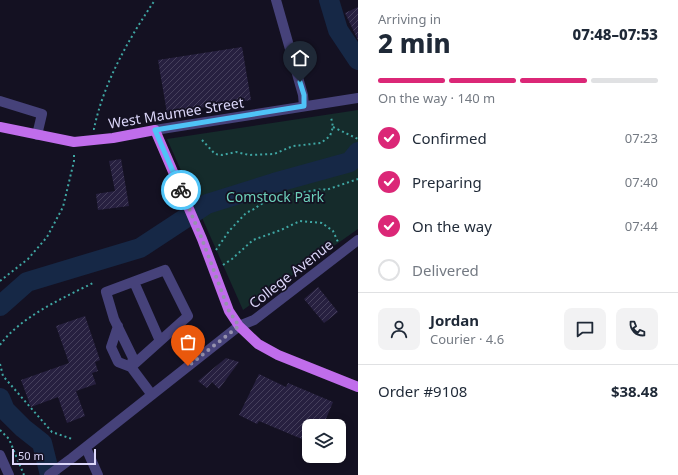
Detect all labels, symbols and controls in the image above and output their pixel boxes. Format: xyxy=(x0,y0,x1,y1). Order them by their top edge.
text: Arriving in xyxy=(378,10,441,28)
text: 07:48–07:53 xyxy=(573,24,658,44)
text: 2 min xyxy=(378,25,451,61)
pin xyxy=(283,41,317,82)
icon: home xyxy=(289,47,311,69)
text: On the way · 140 m xyxy=(378,89,495,107)
street label: West Maumee Street xyxy=(107,92,245,133)
icon: check xyxy=(378,127,400,149)
text: Confirmed xyxy=(412,128,487,148)
text: 07:23 xyxy=(625,129,658,147)
courier xyxy=(161,170,201,210)
icon: check xyxy=(378,171,400,193)
text: Preparing xyxy=(412,172,482,192)
text: 07:40 xyxy=(625,173,658,191)
icon: bike xyxy=(170,179,192,201)
park label: Comstock Park xyxy=(226,187,325,206)
icon: check xyxy=(378,215,400,237)
text: On the way xyxy=(412,216,492,236)
text: 07:44 xyxy=(625,217,658,235)
street label: College Avenue xyxy=(245,235,337,312)
text: Delivered xyxy=(412,260,479,280)
button: person xyxy=(378,308,420,350)
button: chat xyxy=(564,308,606,350)
button: phone xyxy=(616,308,658,350)
text: Jordan xyxy=(430,310,479,330)
pin xyxy=(171,325,205,366)
text: Courier · 4.6 xyxy=(430,330,504,348)
icon: bag xyxy=(177,331,199,353)
text: Order #9108 xyxy=(378,381,467,401)
text: $38.48 xyxy=(611,381,658,401)
map controls xyxy=(302,419,346,463)
button: layers xyxy=(302,419,346,463)
scale bar xyxy=(12,447,96,466)
text: 50 m xyxy=(18,448,44,463)

